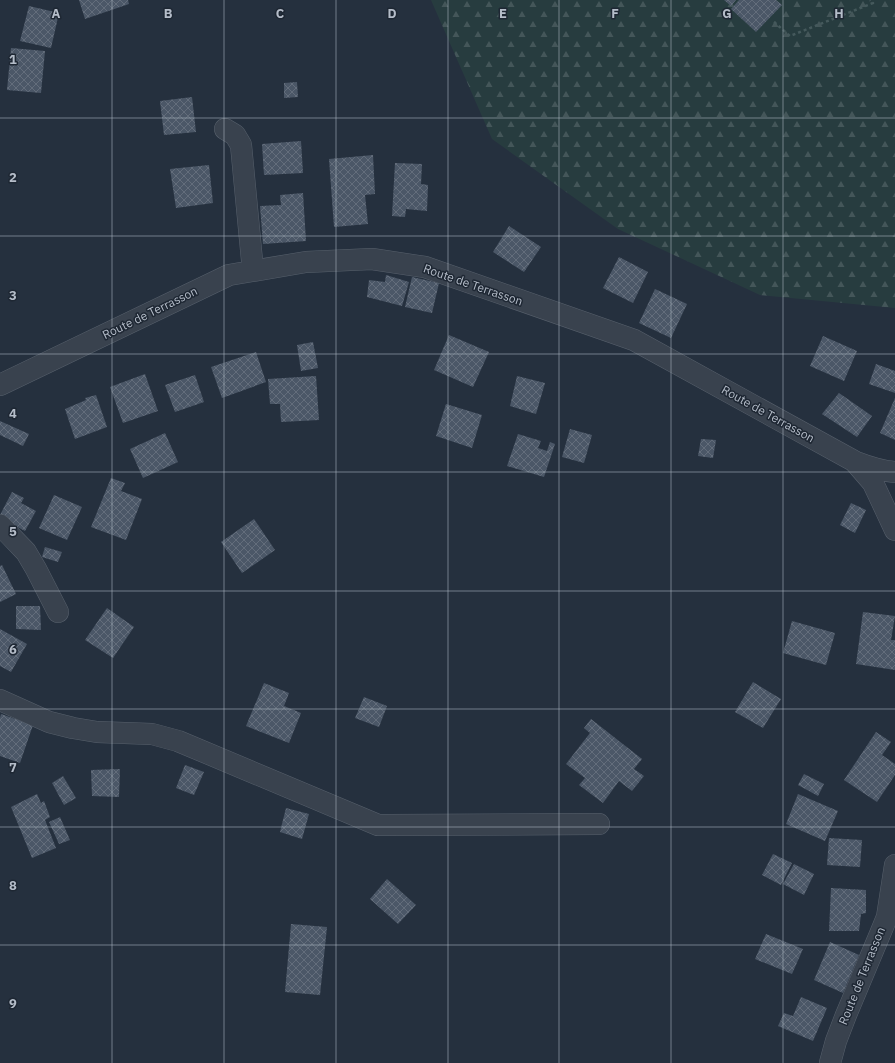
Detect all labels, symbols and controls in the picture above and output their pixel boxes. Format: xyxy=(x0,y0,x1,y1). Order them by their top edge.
text: A xyxy=(52,5,61,22)
text: B xyxy=(164,5,173,22)
text: C xyxy=(276,5,285,22)
text: D xyxy=(387,5,397,22)
text: E xyxy=(499,5,507,22)
text: F xyxy=(611,5,619,22)
text: G xyxy=(722,5,732,22)
text: H xyxy=(834,5,844,22)
text: 1 xyxy=(9,51,17,68)
text: 2 xyxy=(9,169,17,186)
street label: Route de Terrasson xyxy=(422,261,525,309)
street label: Route de Terrasson xyxy=(100,283,200,342)
text: 3 xyxy=(9,287,17,304)
street label: Route de Terrasson xyxy=(719,382,817,445)
text: 4 xyxy=(9,405,17,422)
text: 5 xyxy=(9,523,17,540)
text: 6 xyxy=(9,641,17,658)
text: 7 xyxy=(9,759,17,776)
text: 8 xyxy=(9,877,17,894)
street label: Route de Terrasson xyxy=(835,925,888,1027)
text: 9 xyxy=(9,995,17,1012)

